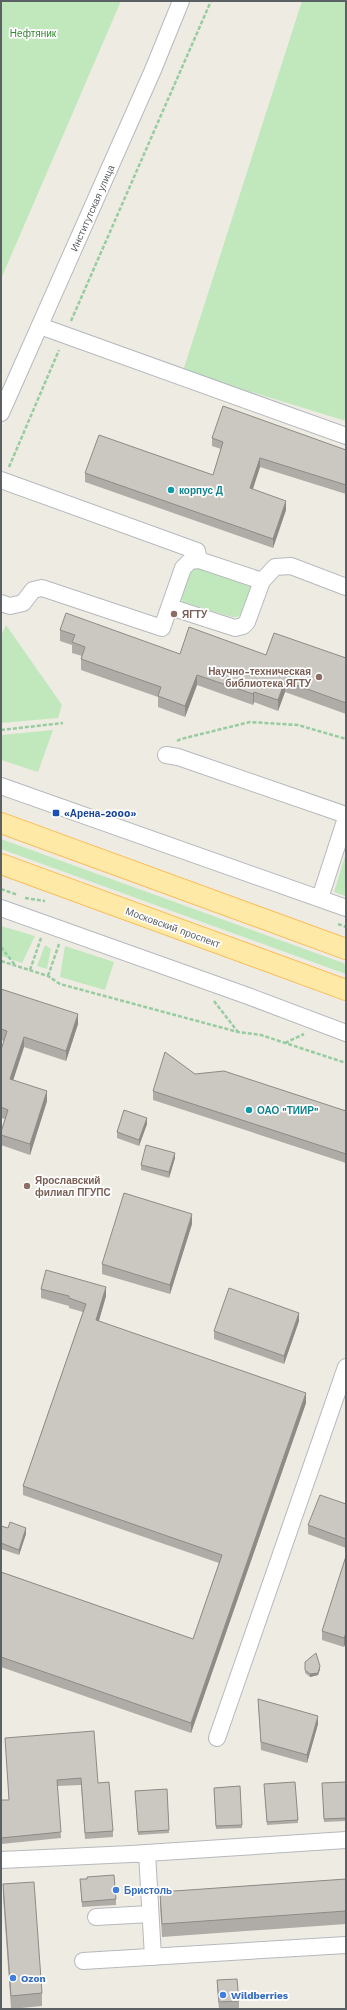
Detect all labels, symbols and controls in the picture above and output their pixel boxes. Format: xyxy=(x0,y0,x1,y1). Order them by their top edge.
park label: Нефтяник xyxy=(10,28,57,39)
street label: Институтская улица xyxy=(68,163,117,253)
marker: корпус Д xyxy=(166,485,176,495)
place label: корпус Д xyxy=(179,485,223,496)
marker: ЯГТУ xyxy=(169,609,179,619)
place label: ЯГТУ xyxy=(182,609,208,620)
place label: Научно-техническая библиотека ЯГТУ xyxy=(208,666,312,689)
marker: Научно-техническая библиотека ЯГТУ xyxy=(314,672,324,682)
marker: «Арена-2000» xyxy=(51,808,61,818)
place label: «Арена-2000» xyxy=(64,808,136,819)
street label: Московский проспект xyxy=(124,905,222,950)
marker: ОАО "ТИИР" xyxy=(244,1105,254,1115)
place label: ОАО "ТИИР" xyxy=(257,1105,319,1116)
place label: Ярославский филиал ПГУПС xyxy=(35,1175,111,1198)
marker: Ярославский филиал ПГУПС xyxy=(22,1181,32,1191)
marker: Бристоль xyxy=(111,1885,121,1895)
place label: Бристоль xyxy=(124,1885,172,1896)
marker: Ozon xyxy=(8,1973,18,1983)
place label: Ozon xyxy=(21,1973,46,1984)
marker: Wildberries xyxy=(218,1990,228,2000)
place label: Wildberries xyxy=(231,1990,289,2001)

